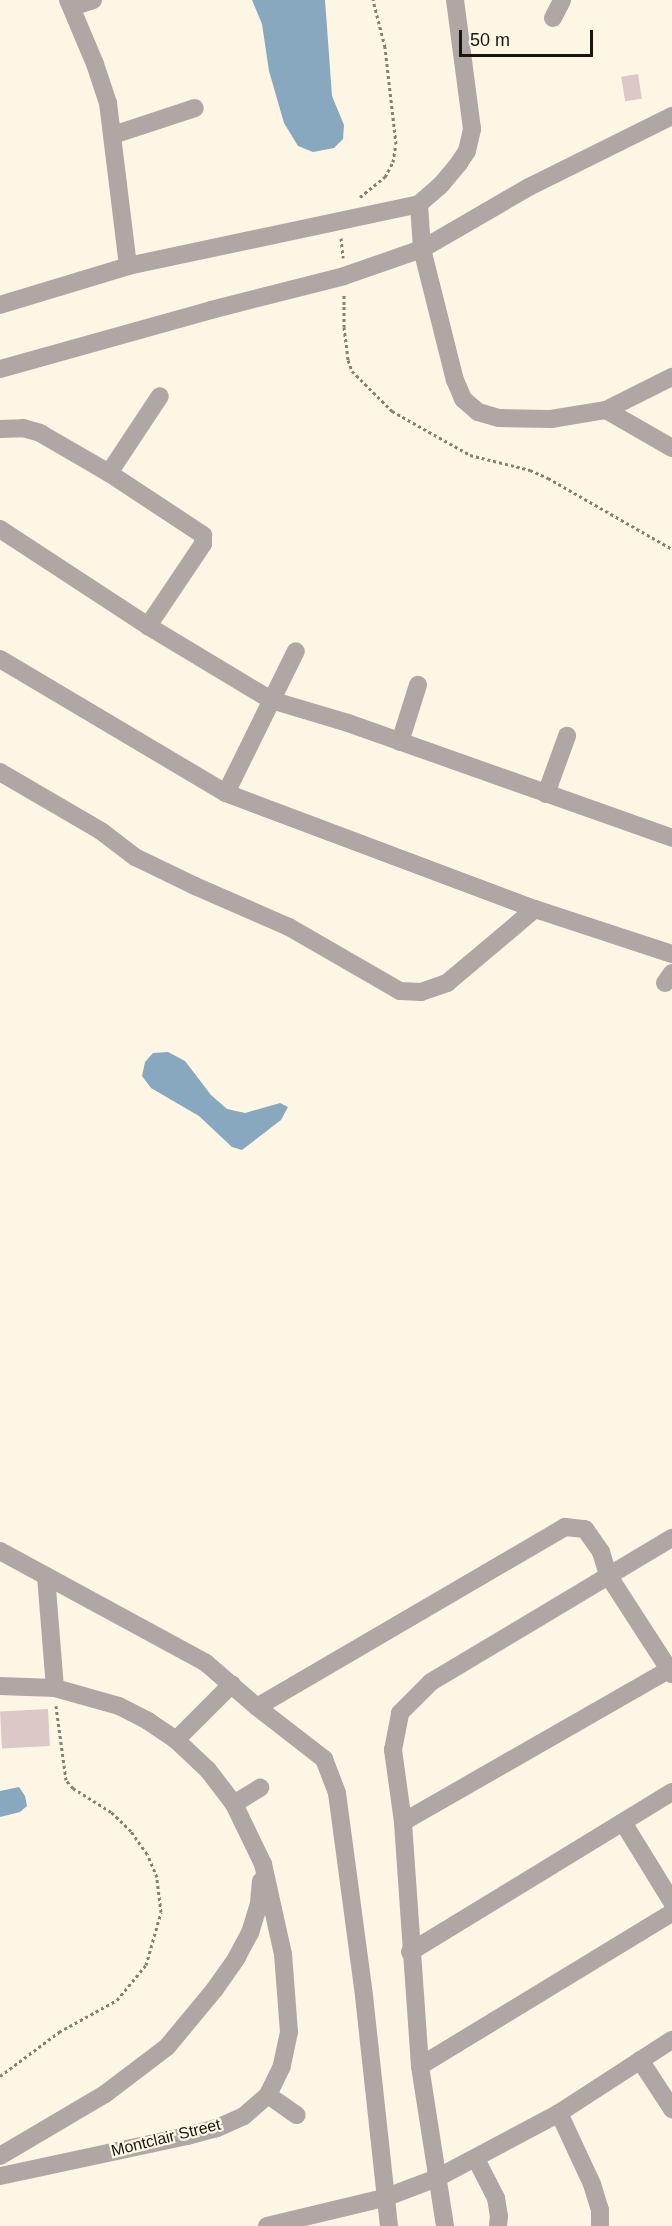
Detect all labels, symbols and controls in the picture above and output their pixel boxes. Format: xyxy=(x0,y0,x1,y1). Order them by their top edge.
scale bar xyxy=(462,18,596,56)
text: 50 m xyxy=(470,30,510,50)
street label: Montclair Street xyxy=(109,2115,223,2161)

